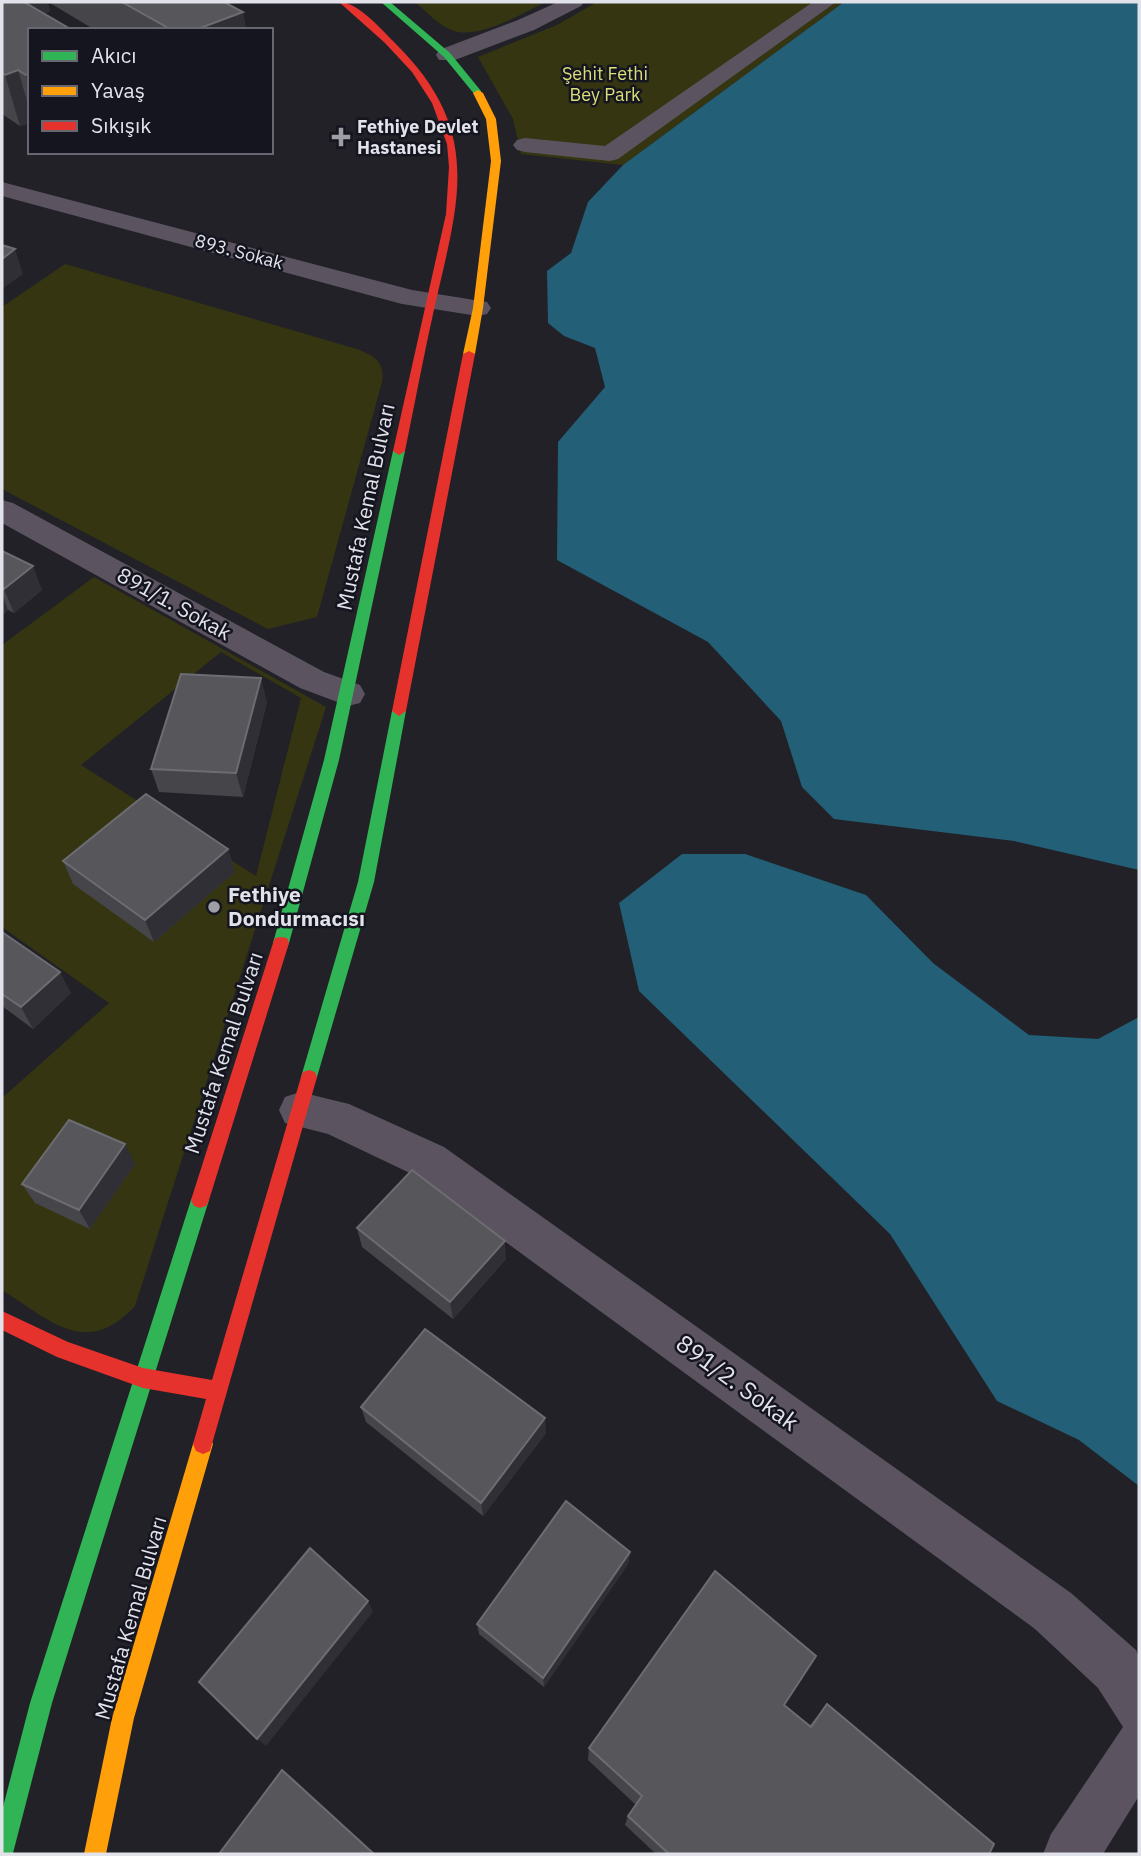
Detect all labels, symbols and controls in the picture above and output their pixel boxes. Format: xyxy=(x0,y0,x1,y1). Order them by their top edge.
legend xyxy=(28,28,273,154)
text: Akıcı xyxy=(91,41,137,69)
park label: Şehit Fethi Bey Park xyxy=(562,62,648,106)
text: Yavaş xyxy=(91,76,145,104)
text: Sıkışık xyxy=(91,111,151,139)
place label: Fethiye Devlet Hastanesi xyxy=(357,115,478,159)
marker: Fethiye Devlet Hastanesi xyxy=(331,127,351,147)
street label: 893. Sokak xyxy=(192,229,286,274)
street label: Mustafa Kemal Bulvarı xyxy=(329,401,401,613)
street label: 891/1. Sokak xyxy=(112,560,237,646)
place label: Fethiye Dondurmacısı xyxy=(228,880,365,932)
marker: Fethiye Dondurmacısı xyxy=(206,899,222,915)
street label: Mustafa Kemal Bulvarı xyxy=(177,948,269,1157)
street label: 891/2. Sokak xyxy=(670,1327,806,1438)
street label: Mustafa Kemal Bulvarı xyxy=(88,1513,173,1723)

